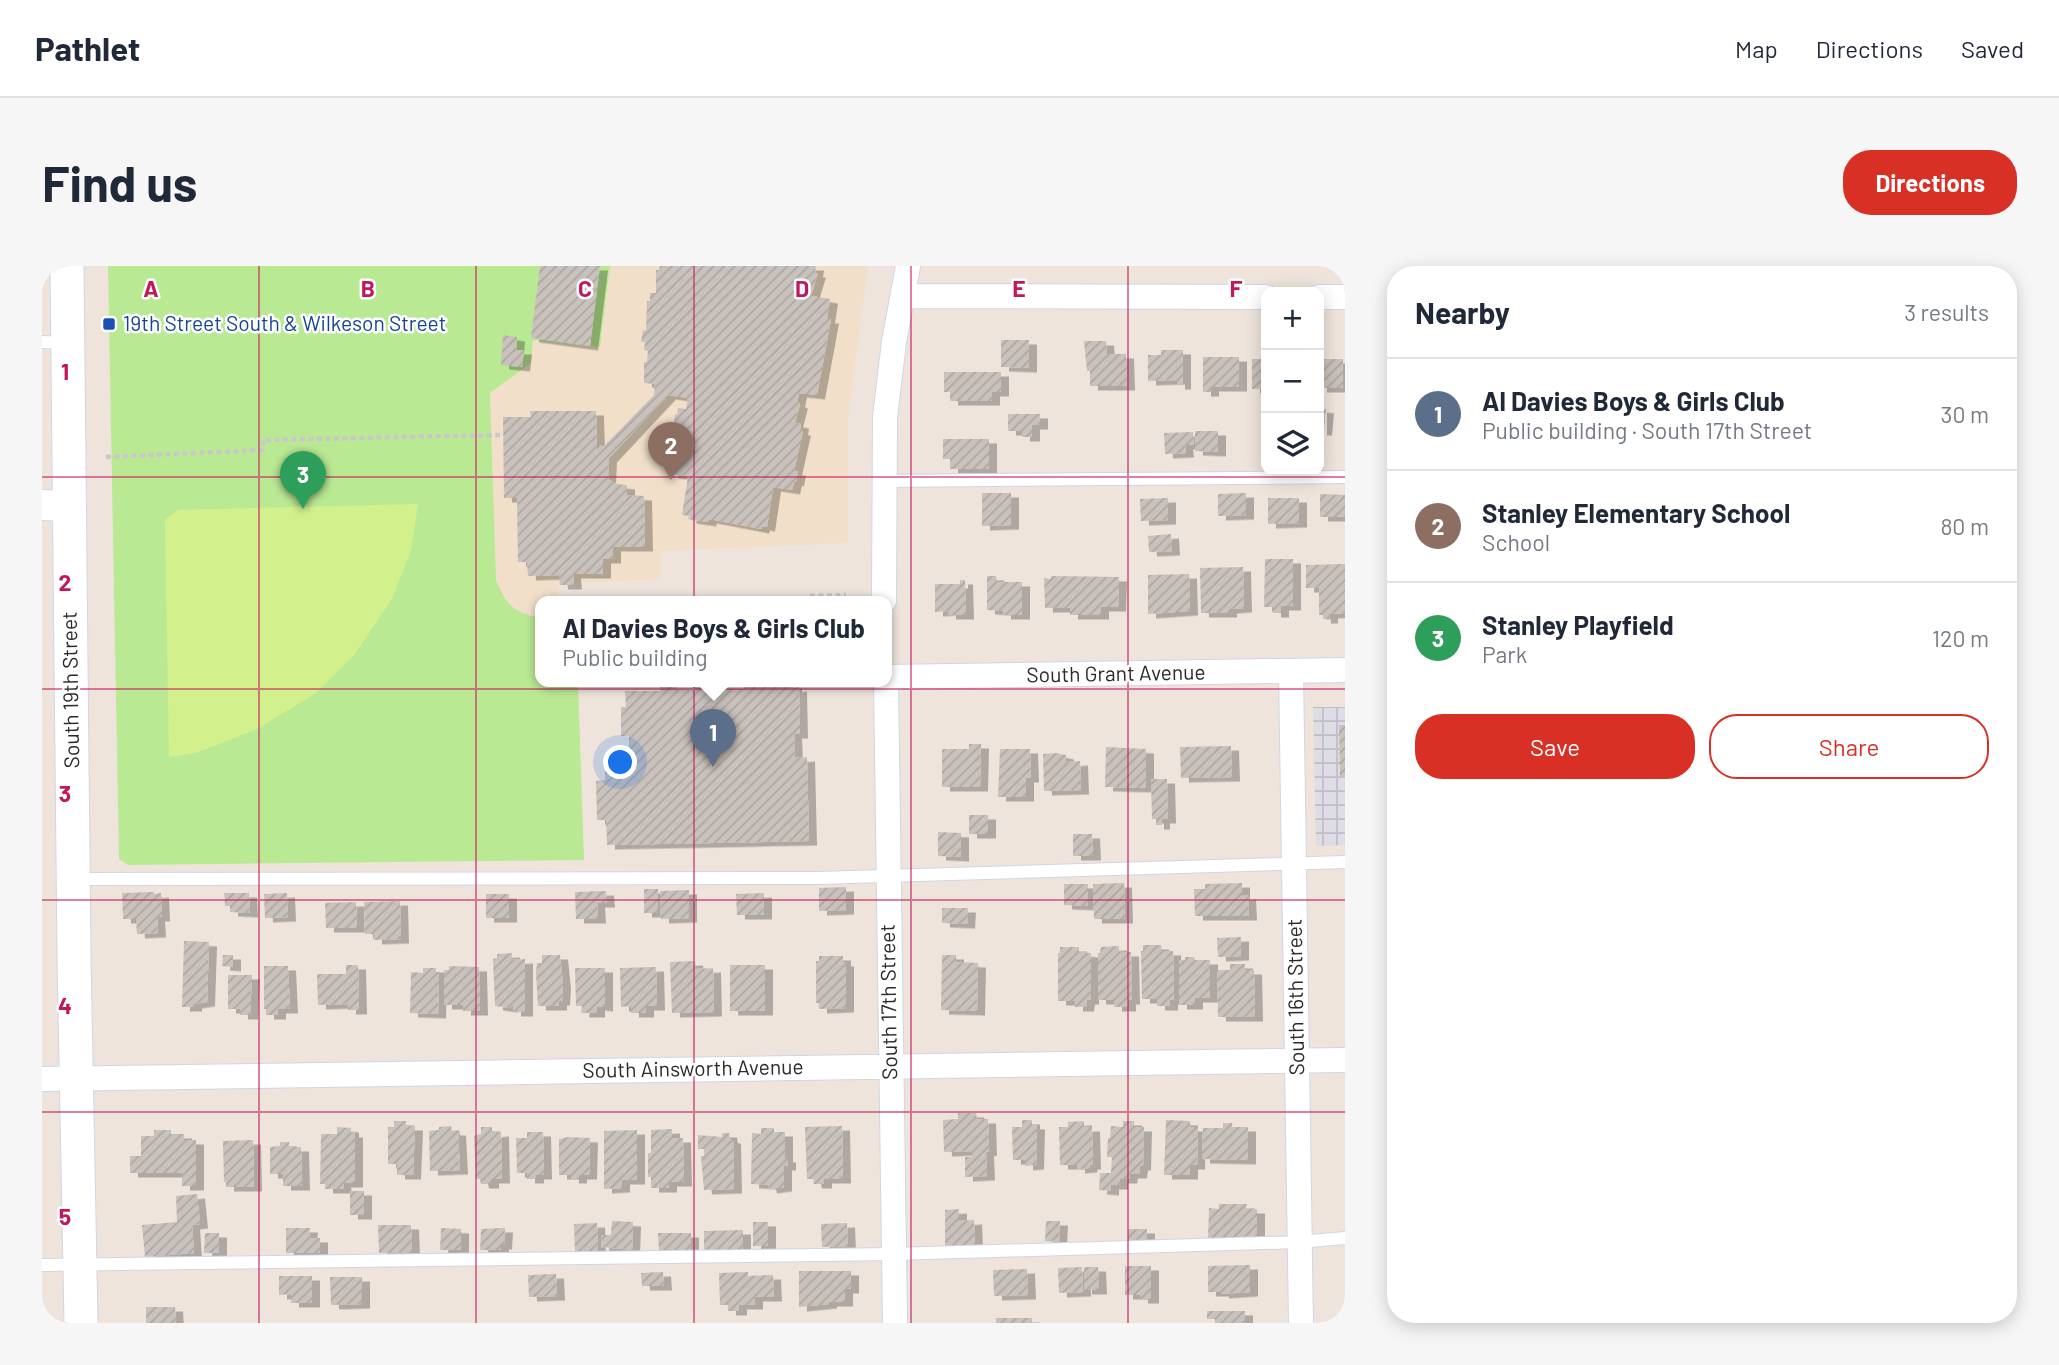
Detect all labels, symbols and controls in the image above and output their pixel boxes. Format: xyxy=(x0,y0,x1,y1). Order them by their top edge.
text: Pathlet xyxy=(35,28,140,68)
text: Map xyxy=(1735,34,1778,63)
text: Directions xyxy=(1816,34,1923,63)
text: Saved xyxy=(1961,34,2024,63)
button: Directions xyxy=(1843,150,2017,215)
text: Find us xyxy=(42,153,197,212)
text: A xyxy=(143,274,159,302)
text: B xyxy=(361,274,375,302)
text: C xyxy=(578,274,592,302)
text: D xyxy=(795,274,809,302)
text: E xyxy=(1012,274,1026,302)
text: F xyxy=(1230,274,1243,302)
map controls xyxy=(1261,287,1324,476)
button: + xyxy=(1261,287,1324,350)
text: Nearby xyxy=(1415,294,1510,330)
text: 3 results xyxy=(1904,298,1989,326)
place label: 19th Street South & Wilkeson Street xyxy=(123,310,446,335)
marker: 19th Street South & Wilkeson Street xyxy=(101,316,117,332)
button: − xyxy=(1261,350,1324,413)
text: 1 xyxy=(61,357,69,385)
text: Al Davies Boys & Girls Club xyxy=(1482,385,1785,416)
text: 1 xyxy=(1434,400,1442,428)
text: 30 m xyxy=(1941,400,1989,428)
button: layers xyxy=(1261,413,1324,476)
text: Public building · South 17th Street xyxy=(1482,416,1812,444)
pin: 2 xyxy=(648,422,694,480)
pin: 3 xyxy=(280,451,326,509)
text: Stanley Elementary School xyxy=(1482,497,1790,528)
text: 2 xyxy=(1432,512,1444,540)
text: 80 m xyxy=(1940,512,1989,540)
text: School xyxy=(1482,528,1550,556)
text: 2 xyxy=(59,568,71,596)
popup xyxy=(535,596,892,687)
text: Stanley Playfield xyxy=(1482,609,1674,640)
street label: South 19th Street xyxy=(56,611,83,769)
text: Al Davies Boys & Girls Club xyxy=(562,612,865,643)
text: 3 xyxy=(1432,624,1444,652)
text: 120 m xyxy=(1932,624,1989,652)
text: Park xyxy=(1482,640,1527,668)
text: Public building xyxy=(562,643,708,671)
street label: South Grant Avenue xyxy=(1026,658,1206,687)
pin: 1 xyxy=(690,709,736,767)
button: Save xyxy=(1415,714,1695,779)
button: Share xyxy=(1709,714,1989,779)
your location xyxy=(603,745,637,779)
text: 3 xyxy=(59,779,71,807)
street label: South 16th Street xyxy=(1281,918,1308,1076)
street label: South 17th Street xyxy=(874,924,901,1080)
text: 4 xyxy=(58,991,72,1019)
street label: South Ainsworth Avenue xyxy=(582,1053,804,1082)
text: 5 xyxy=(59,1202,71,1230)

